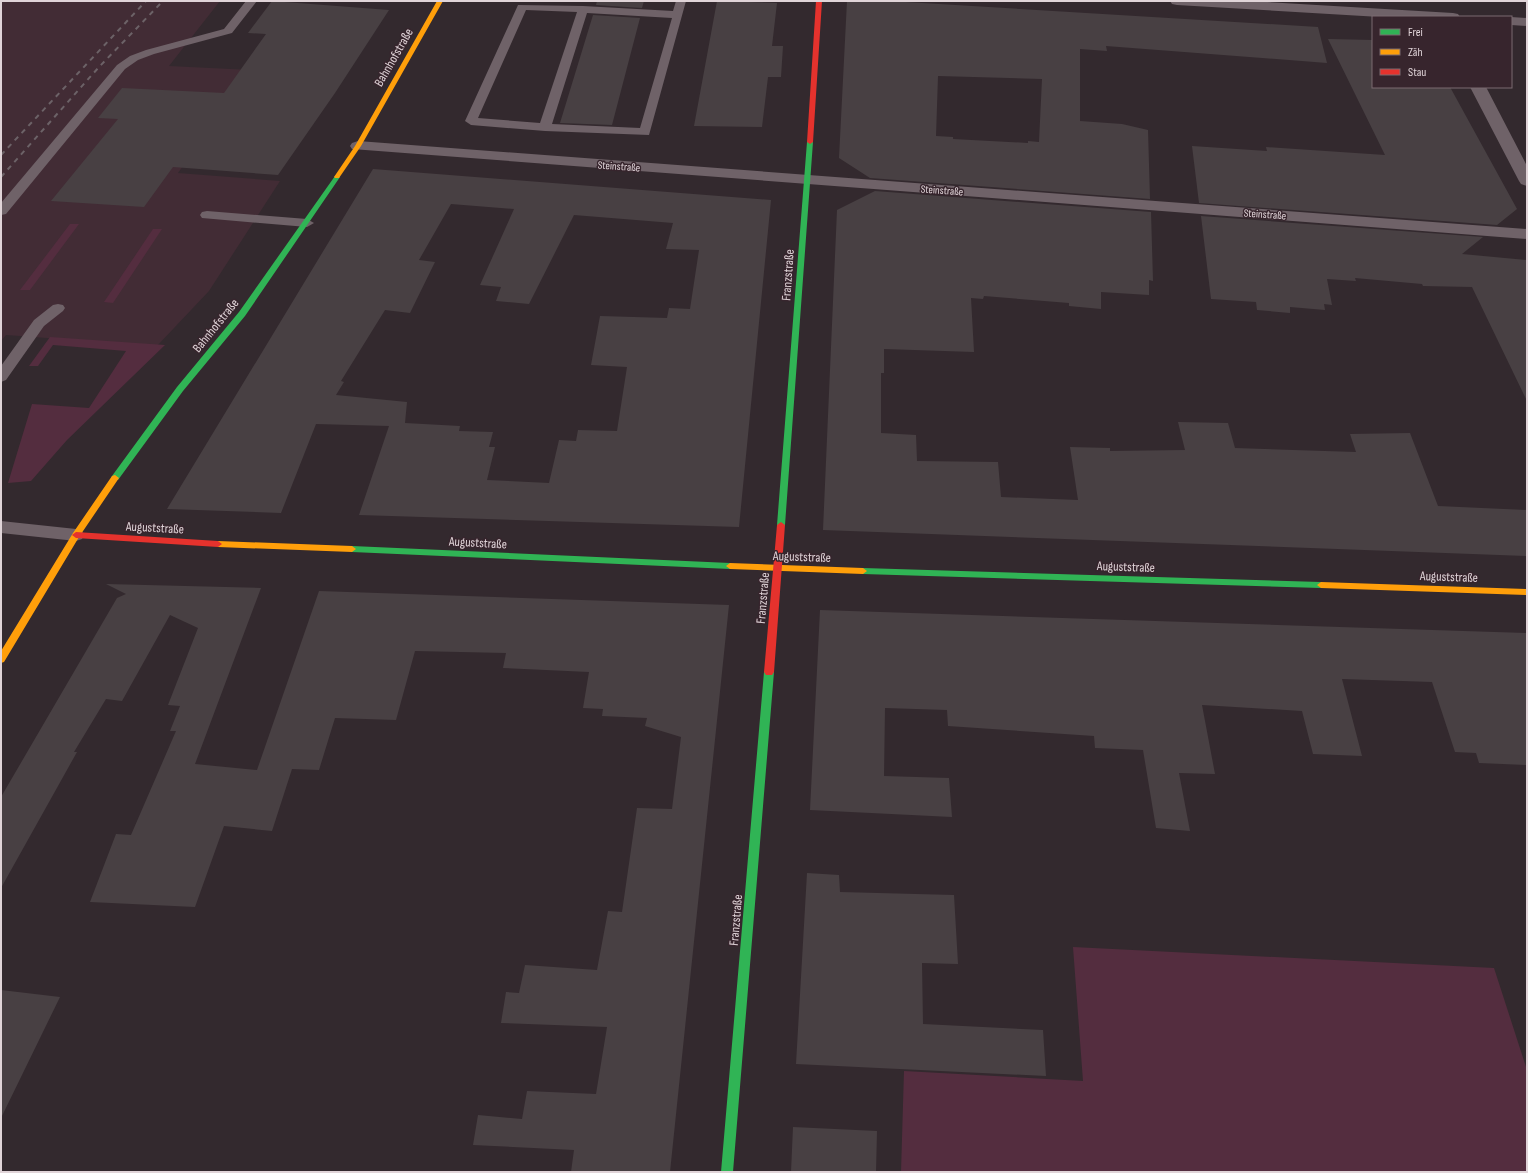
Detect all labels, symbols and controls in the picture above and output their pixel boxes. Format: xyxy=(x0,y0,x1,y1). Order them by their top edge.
legend xyxy=(1372,16,1512,88)
text: Frei xyxy=(1408,25,1423,40)
street label: Bahnhofstraße xyxy=(371,26,417,89)
text: Zäh xyxy=(1408,45,1423,60)
text: Stau xyxy=(1408,65,1426,80)
street label: Steinstraße xyxy=(597,159,641,174)
street label: Steinstraße xyxy=(920,183,964,198)
street label: Steinstraße xyxy=(1243,207,1287,222)
street label: Franzstraße xyxy=(778,249,798,301)
street label: Bahnhofstraße xyxy=(189,296,242,356)
street label: Auguststraße xyxy=(125,518,184,538)
street label: Auguststraße xyxy=(448,533,507,553)
street label: Auguststraße xyxy=(772,548,831,566)
street label: Auguststraße xyxy=(1096,558,1155,576)
street label: Auguststraße xyxy=(1419,568,1478,586)
street label: Franzstraße xyxy=(753,572,773,624)
street label: Franzstraße xyxy=(726,894,746,946)

